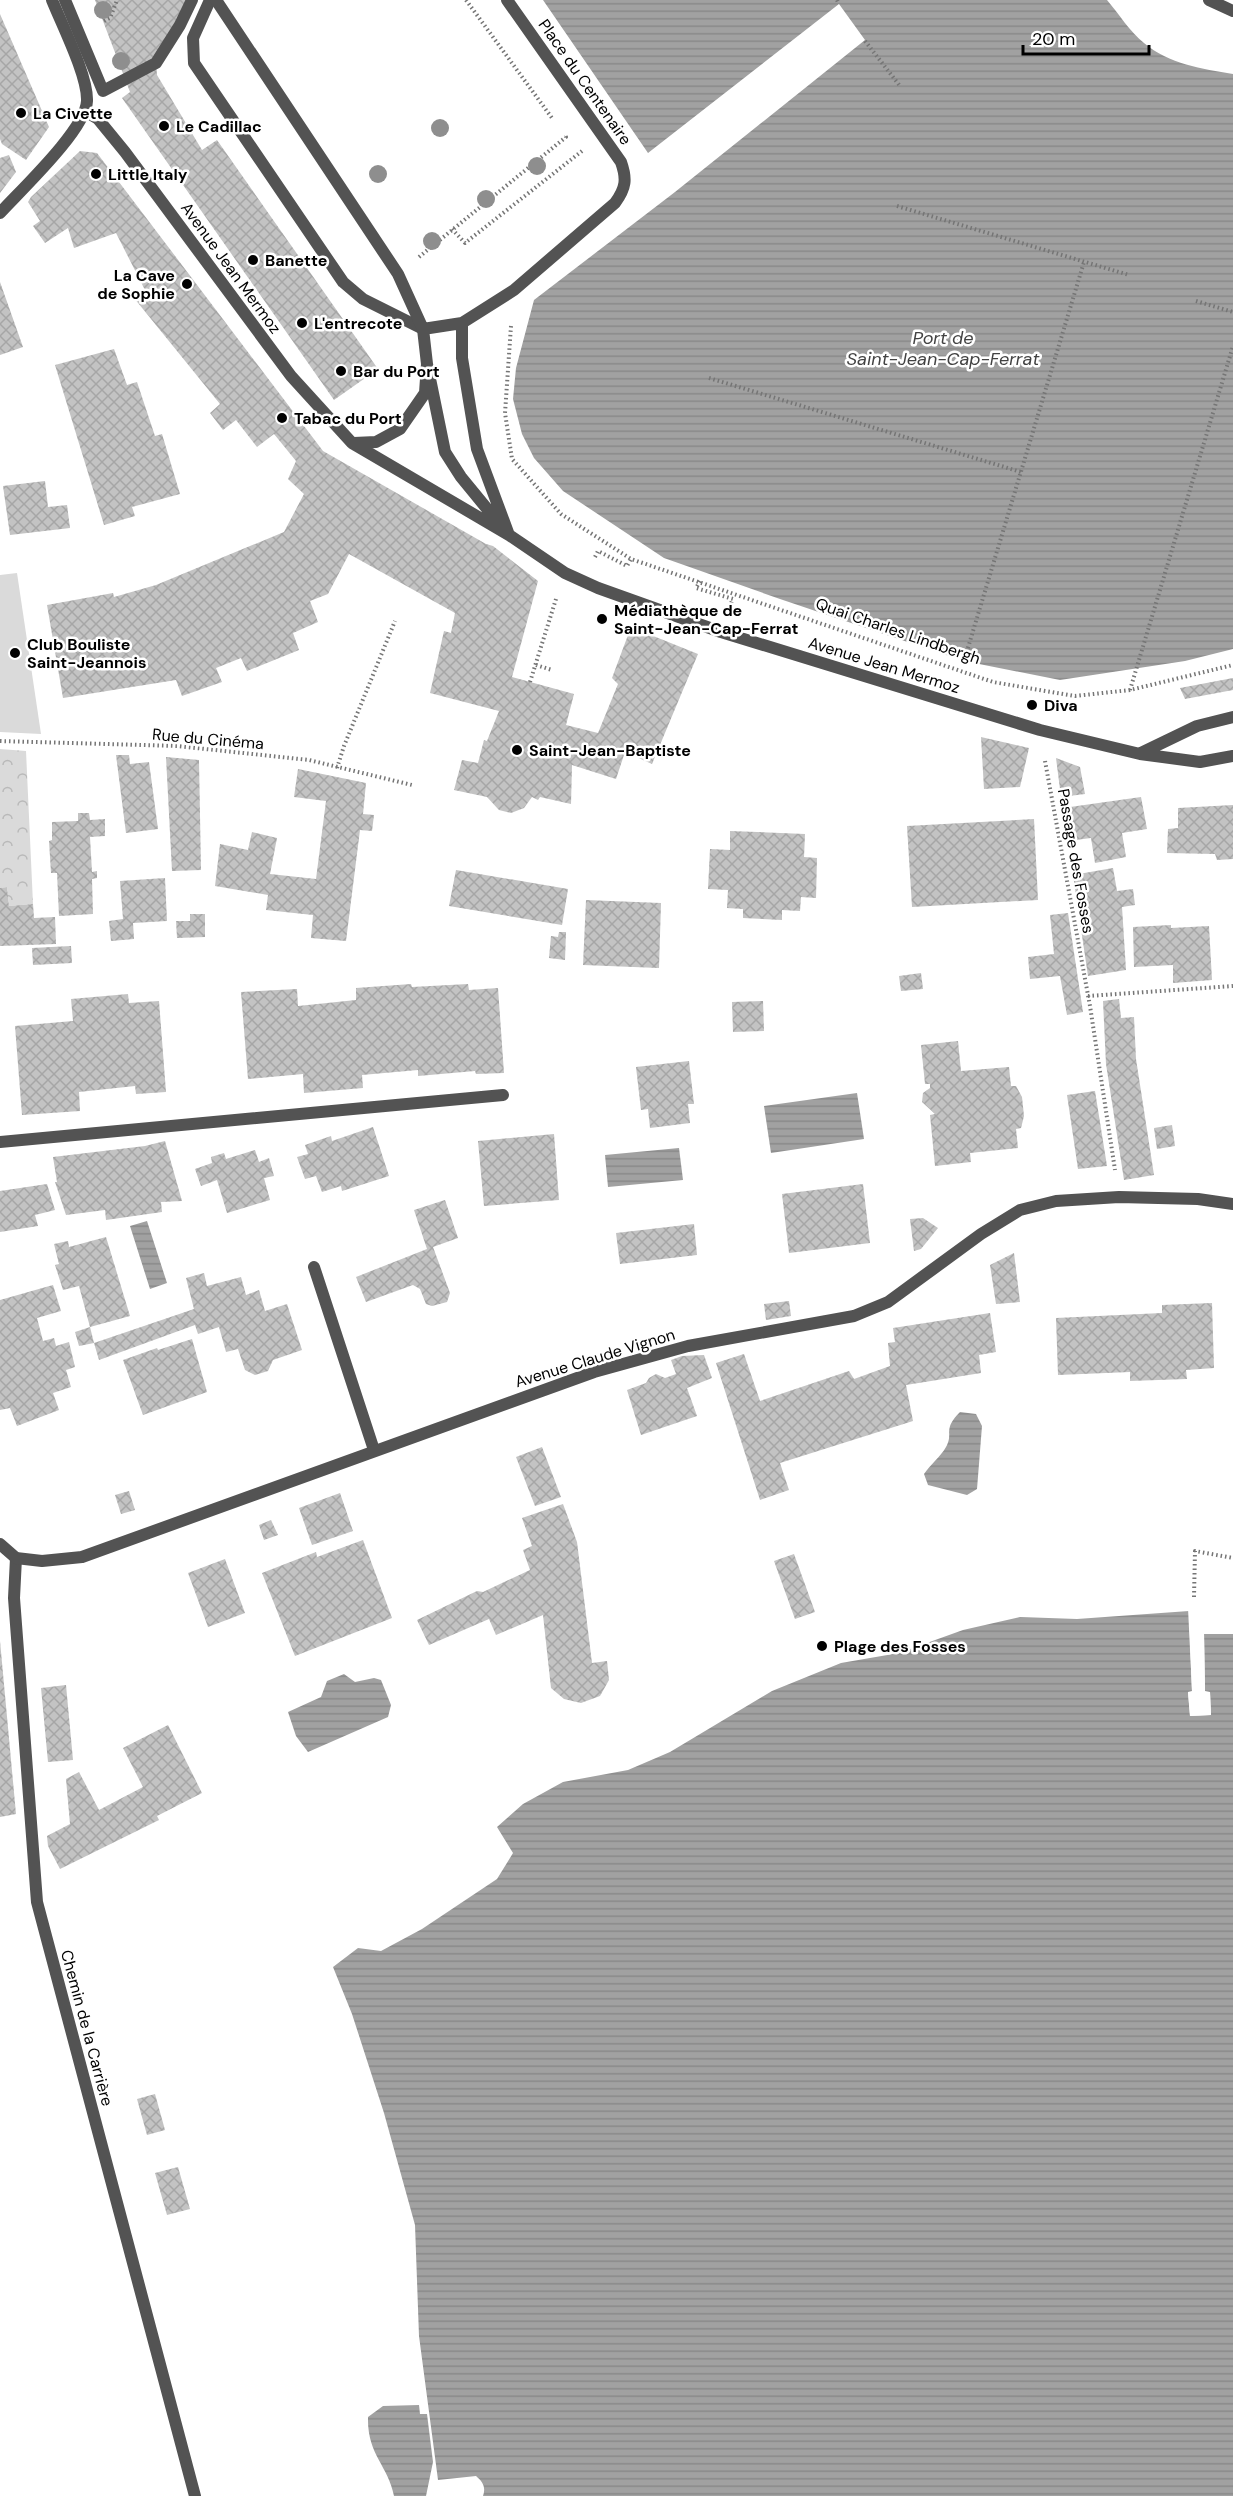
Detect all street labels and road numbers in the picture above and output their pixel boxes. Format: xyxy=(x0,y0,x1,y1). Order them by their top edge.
street label: Place du Centenaire xyxy=(534,15,636,149)
street label: Avenue Jean Mermoz xyxy=(176,198,286,338)
street label: Quai Charles Lindbergh xyxy=(813,593,983,669)
street label: Avenue Jean Mermoz xyxy=(806,632,962,698)
street label: Rue du Cinéma xyxy=(151,724,265,754)
street label: Passage des Fosses xyxy=(1053,787,1099,935)
street label: Avenue Claude Vignon xyxy=(512,1324,678,1392)
street label: Chemin de la Carrière xyxy=(56,1948,118,2108)

